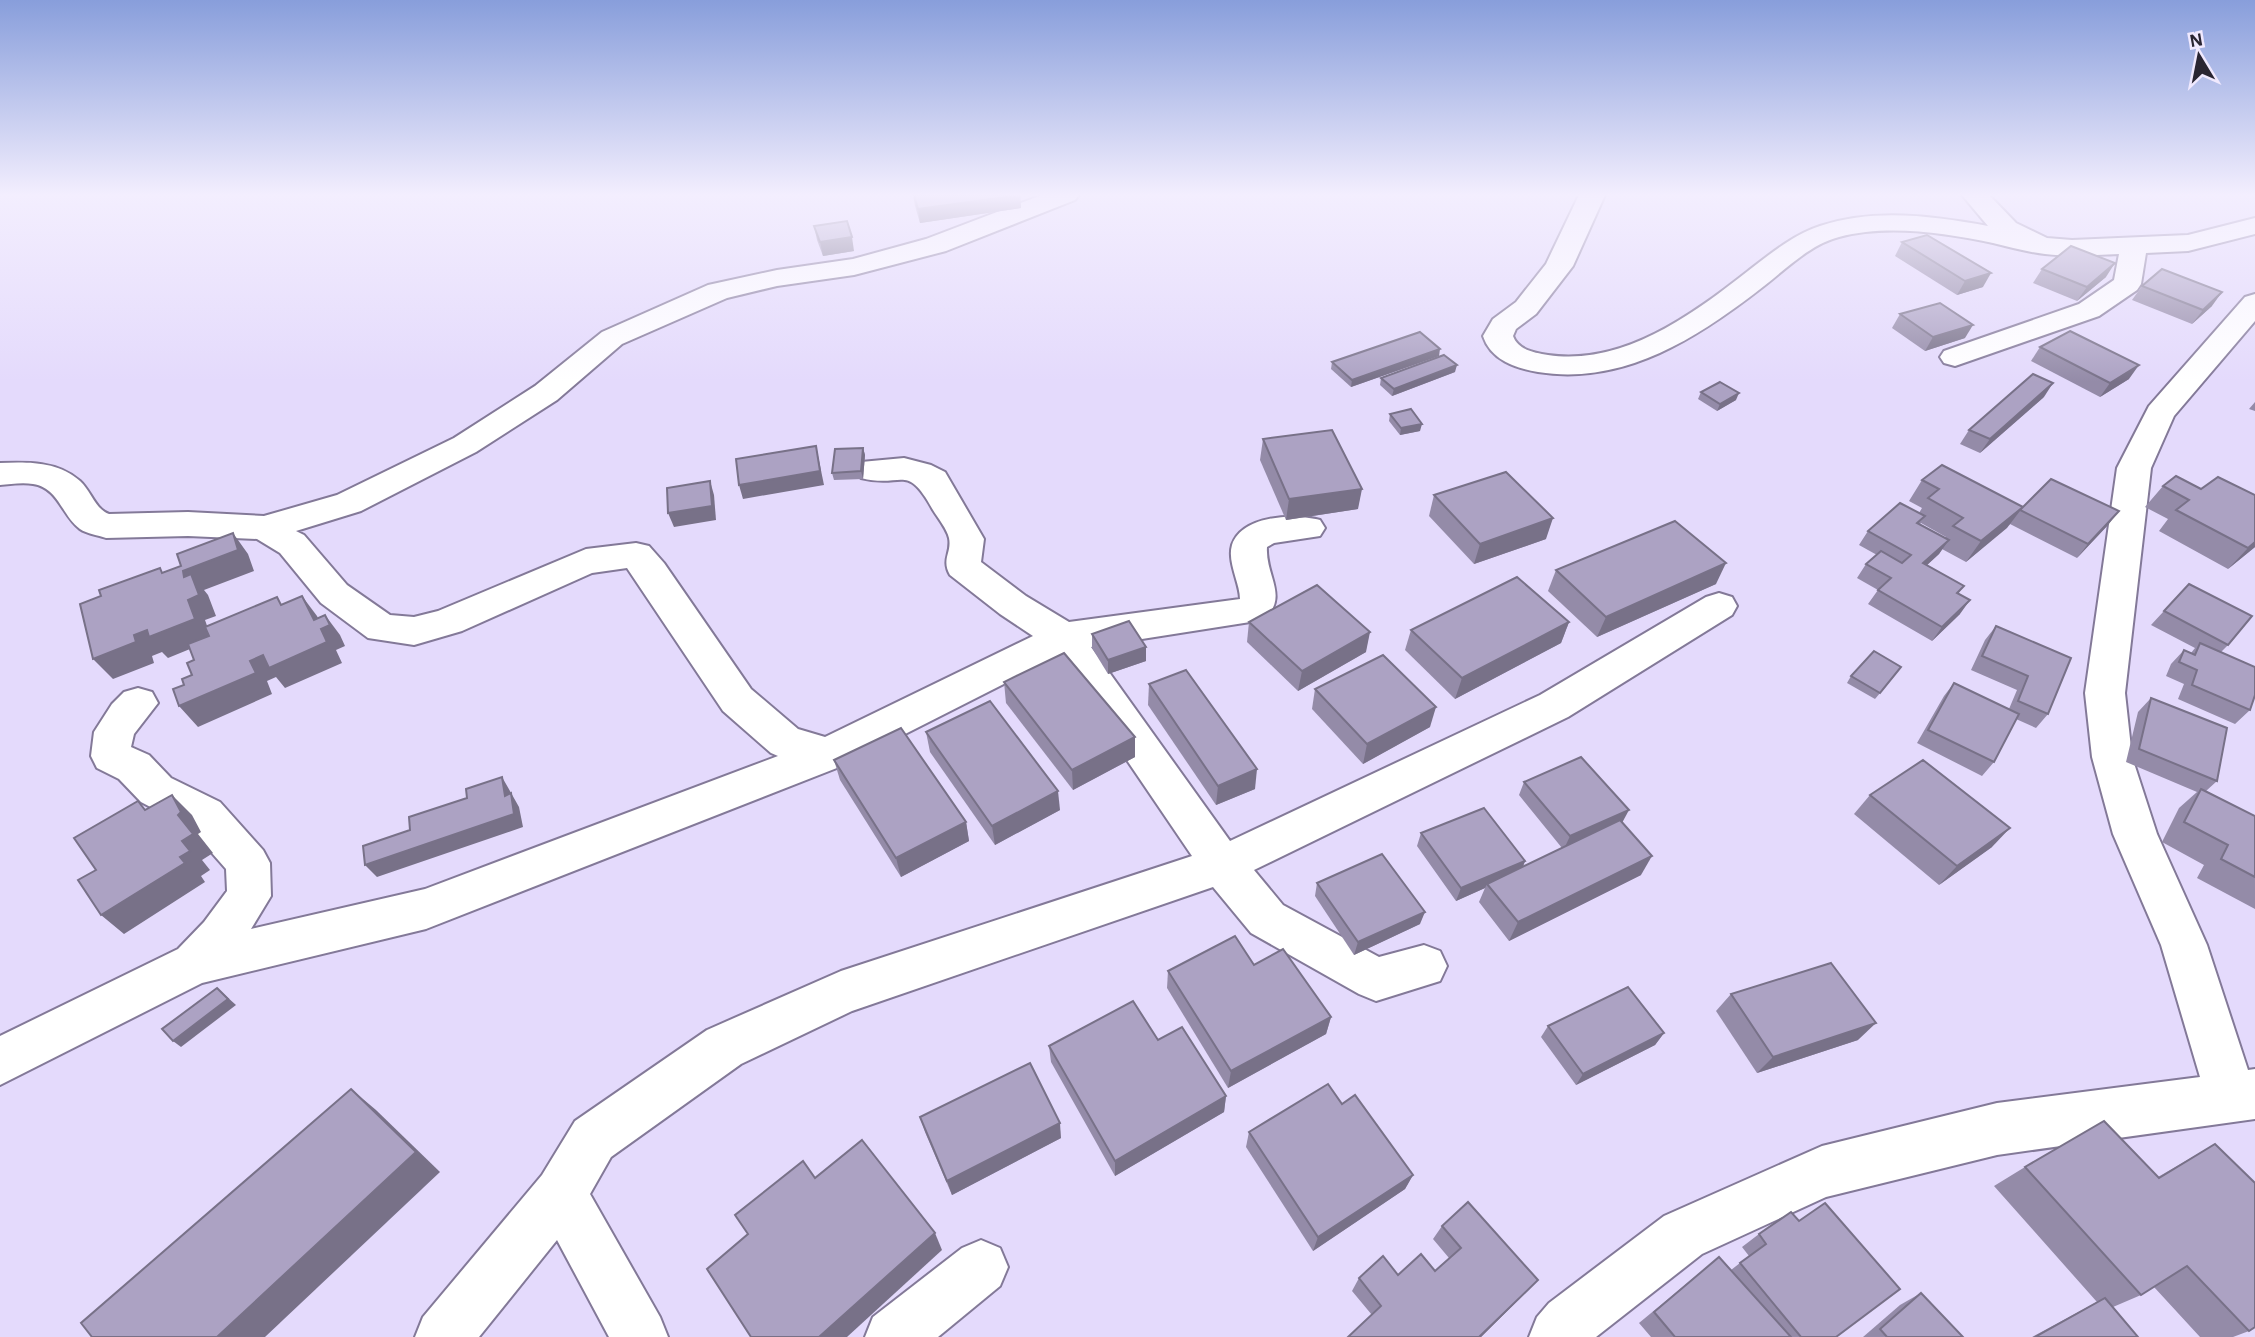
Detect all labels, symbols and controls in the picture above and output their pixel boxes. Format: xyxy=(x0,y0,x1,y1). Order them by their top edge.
north arrow xyxy=(2164,21,2234,91)
text: N xyxy=(2188,30,2204,51)

